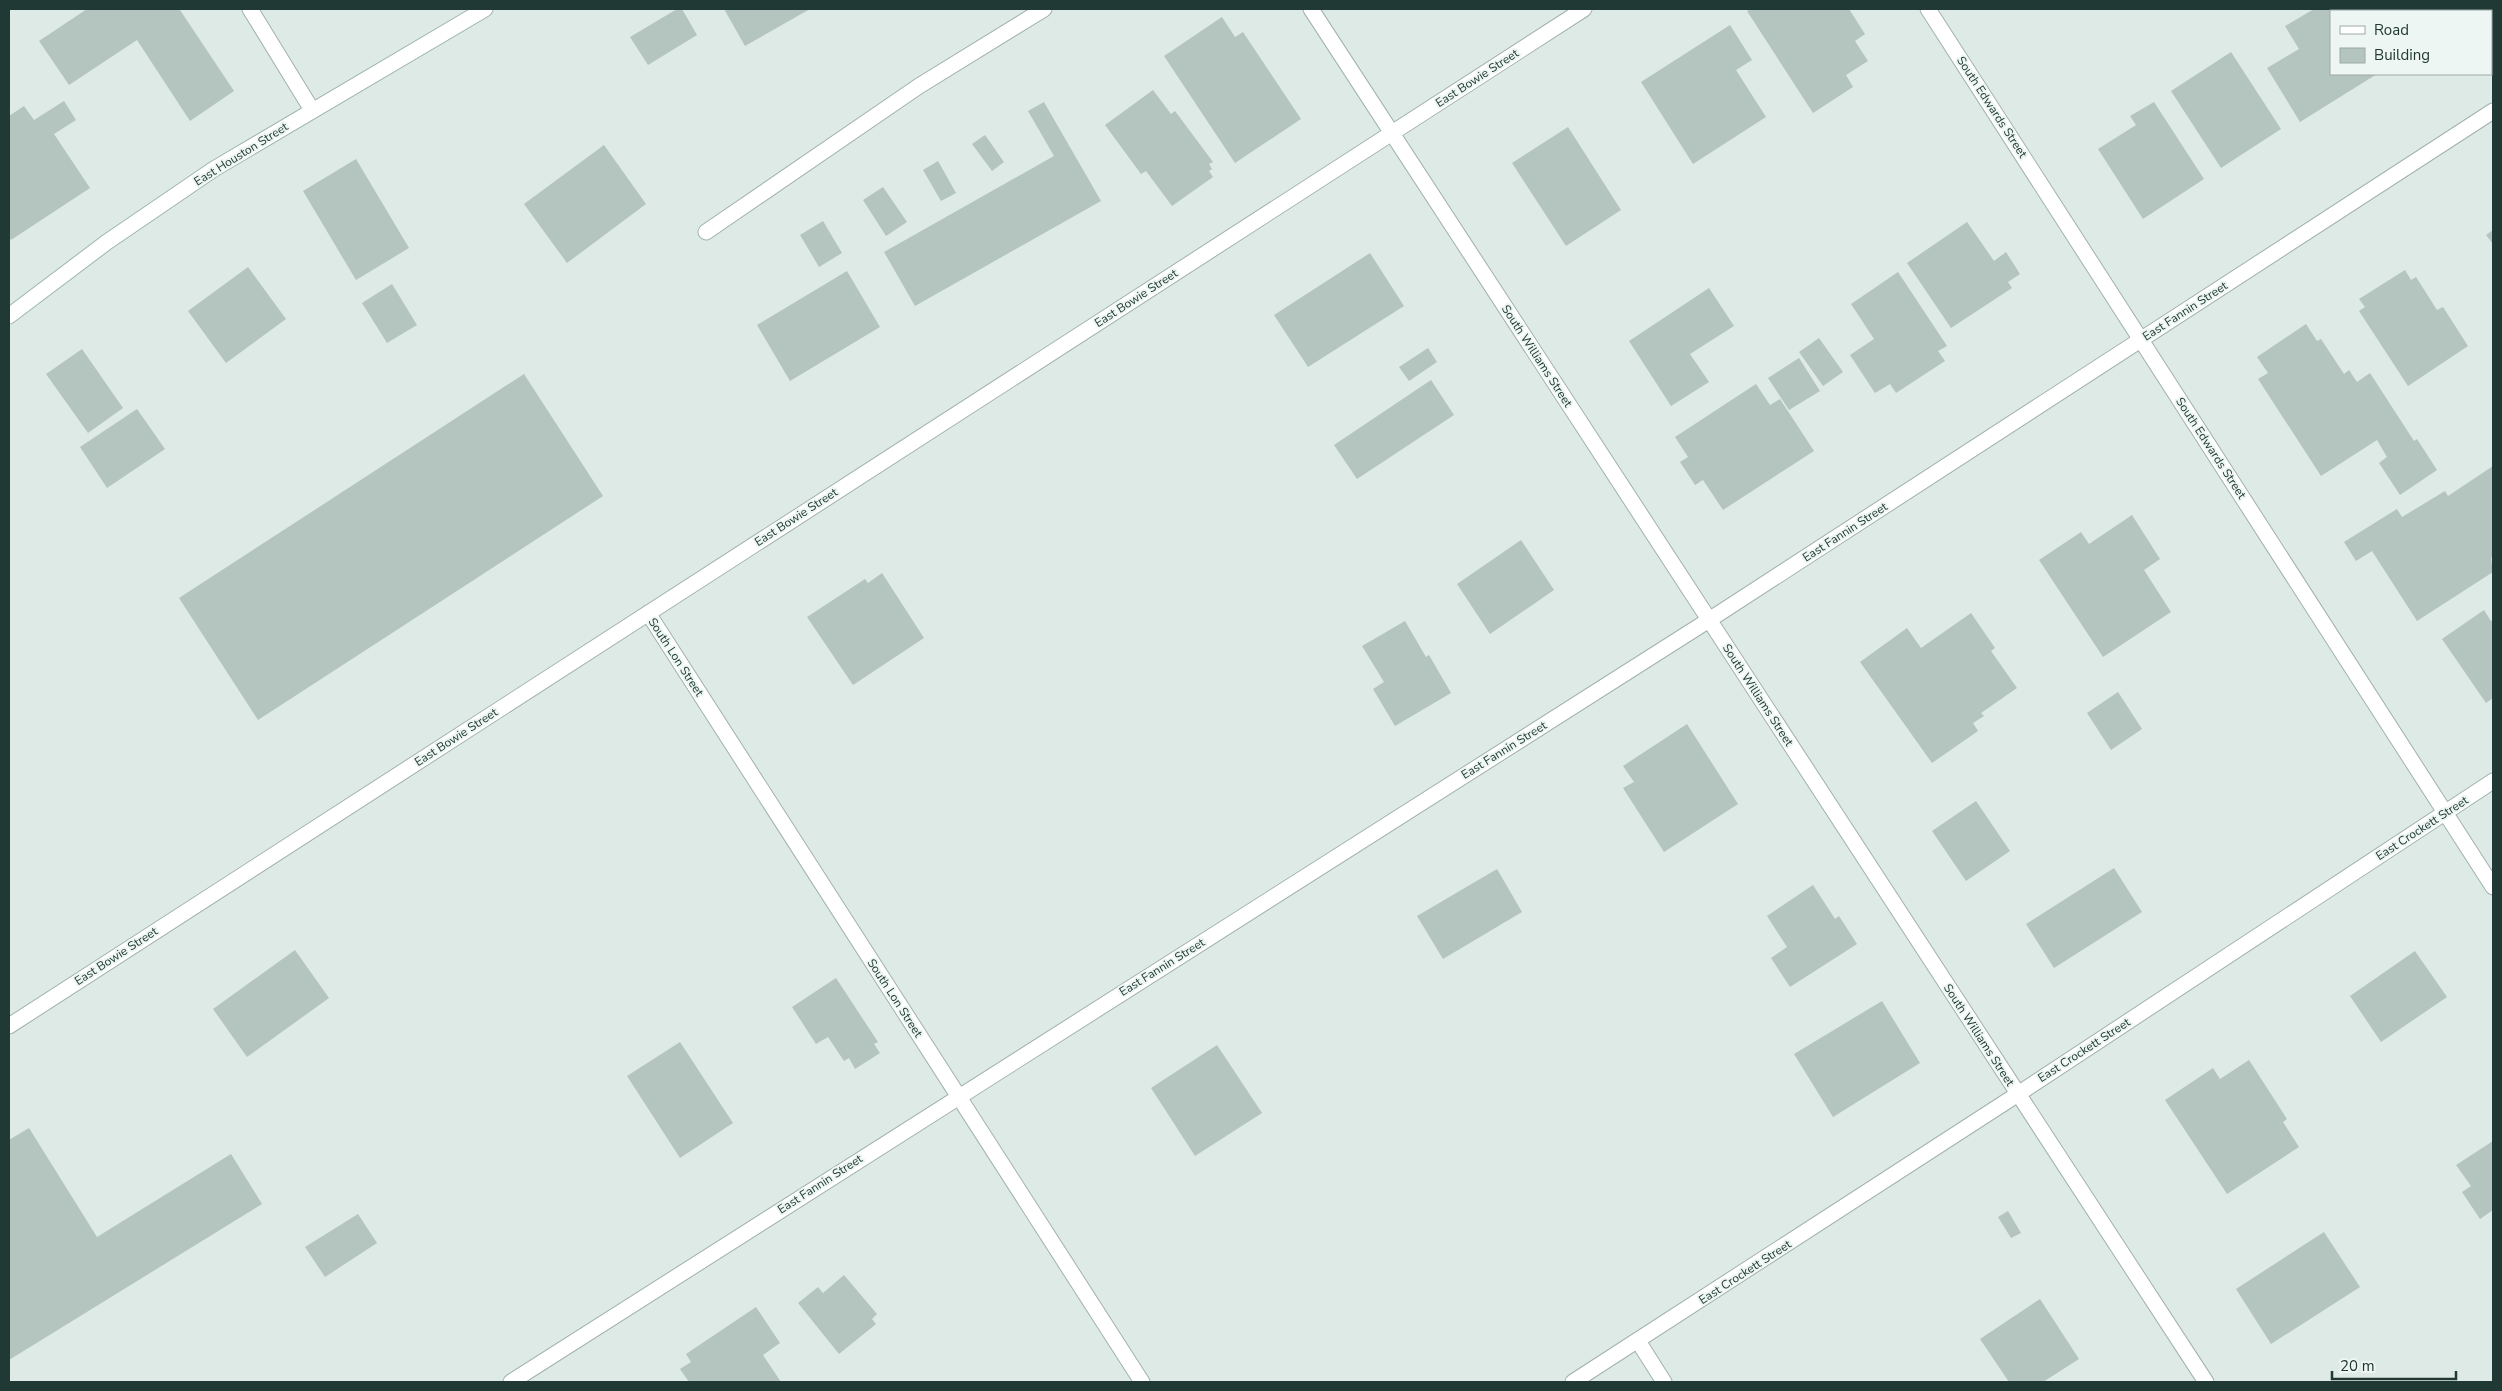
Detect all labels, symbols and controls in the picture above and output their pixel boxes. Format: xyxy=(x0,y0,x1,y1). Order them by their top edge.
legend xyxy=(2330,10,2492,75)
text: Road xyxy=(2374,20,2409,40)
street label: East Bowie Street xyxy=(1432,45,1522,111)
text: Building xyxy=(2374,45,2430,65)
street label: South Edwards Street xyxy=(1953,53,2031,161)
street label: East Houston Street xyxy=(191,118,292,189)
street label: East Bowie Street xyxy=(1091,265,1181,331)
street label: East Fannin Street xyxy=(2140,277,2231,344)
street label: South Williams Street xyxy=(1498,302,1577,411)
street label: South Edwards Street xyxy=(2172,394,2250,502)
street label: East Bowie Street xyxy=(751,484,841,550)
street label: East Fannin Street xyxy=(1800,498,1891,565)
street label: South Lon Street xyxy=(645,615,708,700)
street label: South Williams Street xyxy=(1719,641,1798,750)
street label: East Bowie Street xyxy=(411,704,501,770)
street label: East Fannin Street xyxy=(1458,717,1550,783)
street label: East Crockett Street xyxy=(2373,792,2472,864)
street label: East Bowie Street xyxy=(71,923,161,989)
street label: East Fannin Street xyxy=(1116,934,1208,1000)
street label: South Lon Street xyxy=(864,956,927,1041)
street label: South Williams Street xyxy=(1940,981,2019,1090)
street label: East Crockett Street xyxy=(2035,1014,2134,1086)
street label: East Fannin Street xyxy=(775,1150,866,1217)
street label: East Crockett Street xyxy=(1696,1236,1795,1308)
scale bar xyxy=(2332,1348,2456,1380)
text: 20 m xyxy=(2340,1356,2375,1376)

